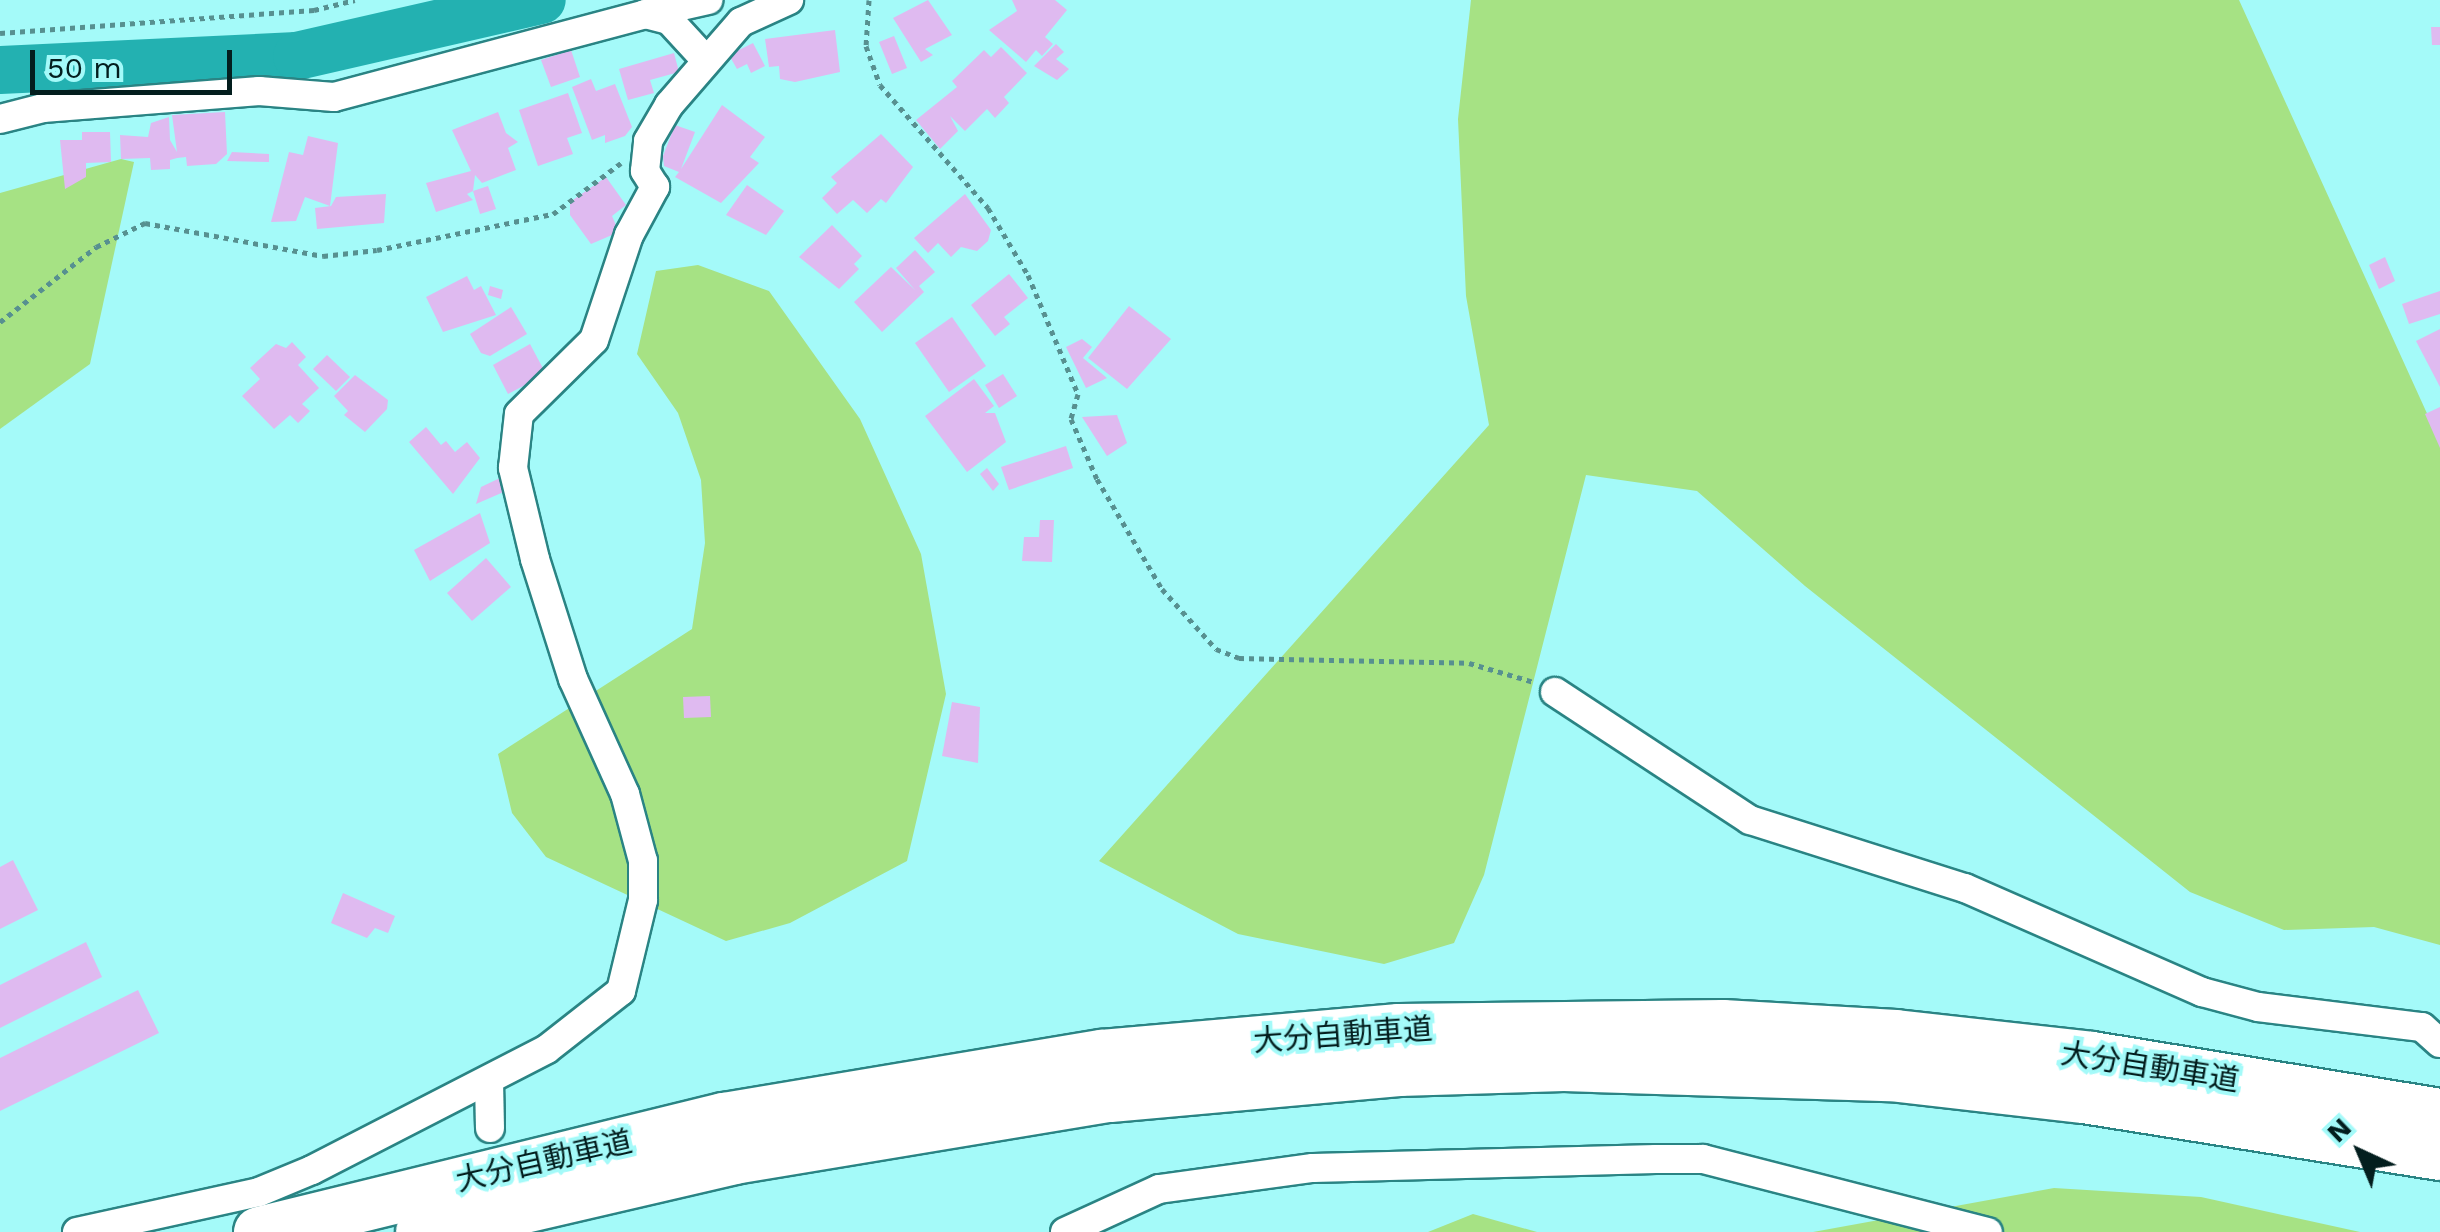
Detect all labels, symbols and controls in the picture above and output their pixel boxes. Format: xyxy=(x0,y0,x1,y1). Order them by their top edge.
scale bar xyxy=(35,30,238,92)
text: 50 m xyxy=(47,50,122,85)
street label: 大分自動車道 xyxy=(1252,1011,1434,1059)
street label: 大分自動車道 xyxy=(2058,1035,2242,1099)
north arrow xyxy=(2310,1102,2410,1202)
text: N xyxy=(2320,1111,2358,1149)
street label: 大分自動車道 xyxy=(452,1123,636,1199)

